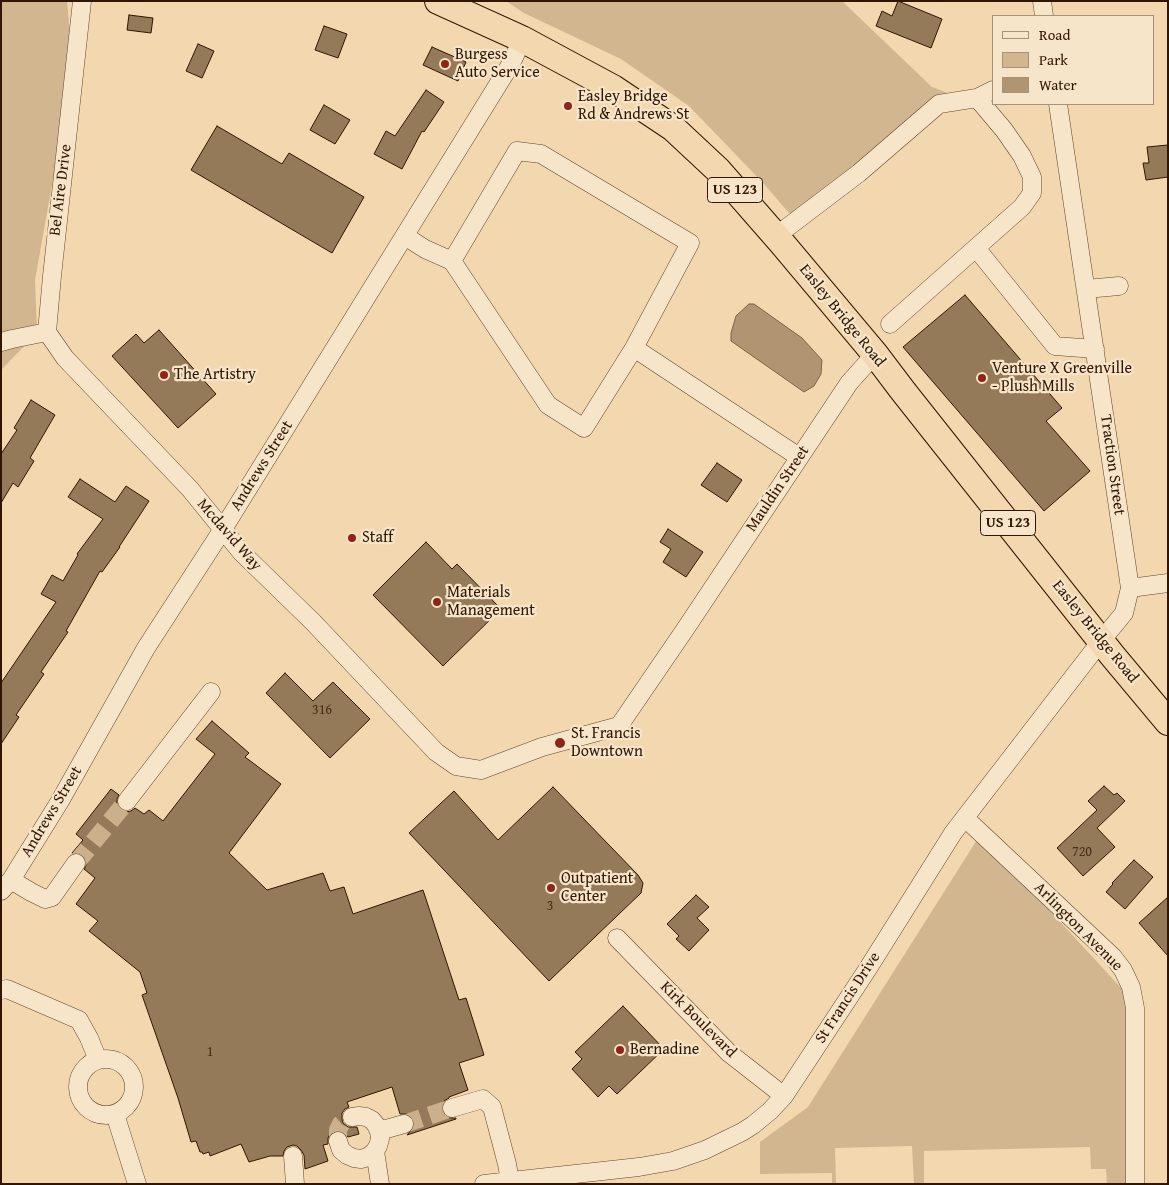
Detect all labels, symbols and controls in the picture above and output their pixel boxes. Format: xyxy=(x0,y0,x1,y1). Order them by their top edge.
legend xyxy=(992,15,1154,105)
text: Road xyxy=(1039,24,1070,45)
place label: Burgess Auto Service xyxy=(455,45,540,83)
text: Park xyxy=(1039,49,1068,70)
marker: Burgess Auto Service xyxy=(439,58,451,70)
text: Water xyxy=(1039,74,1077,95)
place label: Easley Bridge Rd & Andrews St xyxy=(578,87,689,125)
marker: Easley Bridge Rd & Andrews St xyxy=(562,100,574,112)
street label: Bel Aire Drive xyxy=(46,143,76,237)
road number: US 123 xyxy=(708,178,762,202)
street label: Easley Bridge Road xyxy=(795,261,889,371)
place label: Venture X Greenville - Plush Mills xyxy=(992,359,1132,397)
place label: The Artistry xyxy=(174,365,256,385)
marker: The Artistry xyxy=(158,369,170,381)
marker: Venture X Greenville - Plush Mills xyxy=(976,372,988,384)
street label: Traction Street xyxy=(1095,413,1129,517)
street label: Andrews Street xyxy=(227,417,297,515)
street label: Mauldin Street xyxy=(742,442,814,536)
street label: Mcdavid Way xyxy=(193,495,265,575)
road number: US 123 xyxy=(980,510,1036,536)
place label: Staff xyxy=(362,528,393,548)
marker: Staff xyxy=(346,532,358,544)
street label: Easley Bridge Road xyxy=(1048,577,1142,687)
place label: Materials Management xyxy=(447,583,535,621)
marker: Materials Management xyxy=(431,596,443,608)
house number: 316 xyxy=(312,702,332,718)
place label: St. Francis Downtown xyxy=(571,724,643,762)
marker: St. Francis Downtown xyxy=(553,736,567,750)
street label: Andrews Street xyxy=(17,763,87,861)
house number: 720 xyxy=(1072,844,1092,860)
place label: Outpatient Center xyxy=(561,869,634,907)
street label: Arlington Avenue xyxy=(1030,879,1126,975)
marker: Outpatient Center xyxy=(545,882,557,894)
house number: 3 xyxy=(547,898,553,914)
street label: St Francis Drive xyxy=(811,949,885,1047)
street label: Kirk Boulevard xyxy=(656,978,740,1062)
place label: Bernadine xyxy=(630,1040,699,1060)
house number: 1 xyxy=(207,1044,213,1060)
marker: Bernadine xyxy=(614,1044,626,1056)

